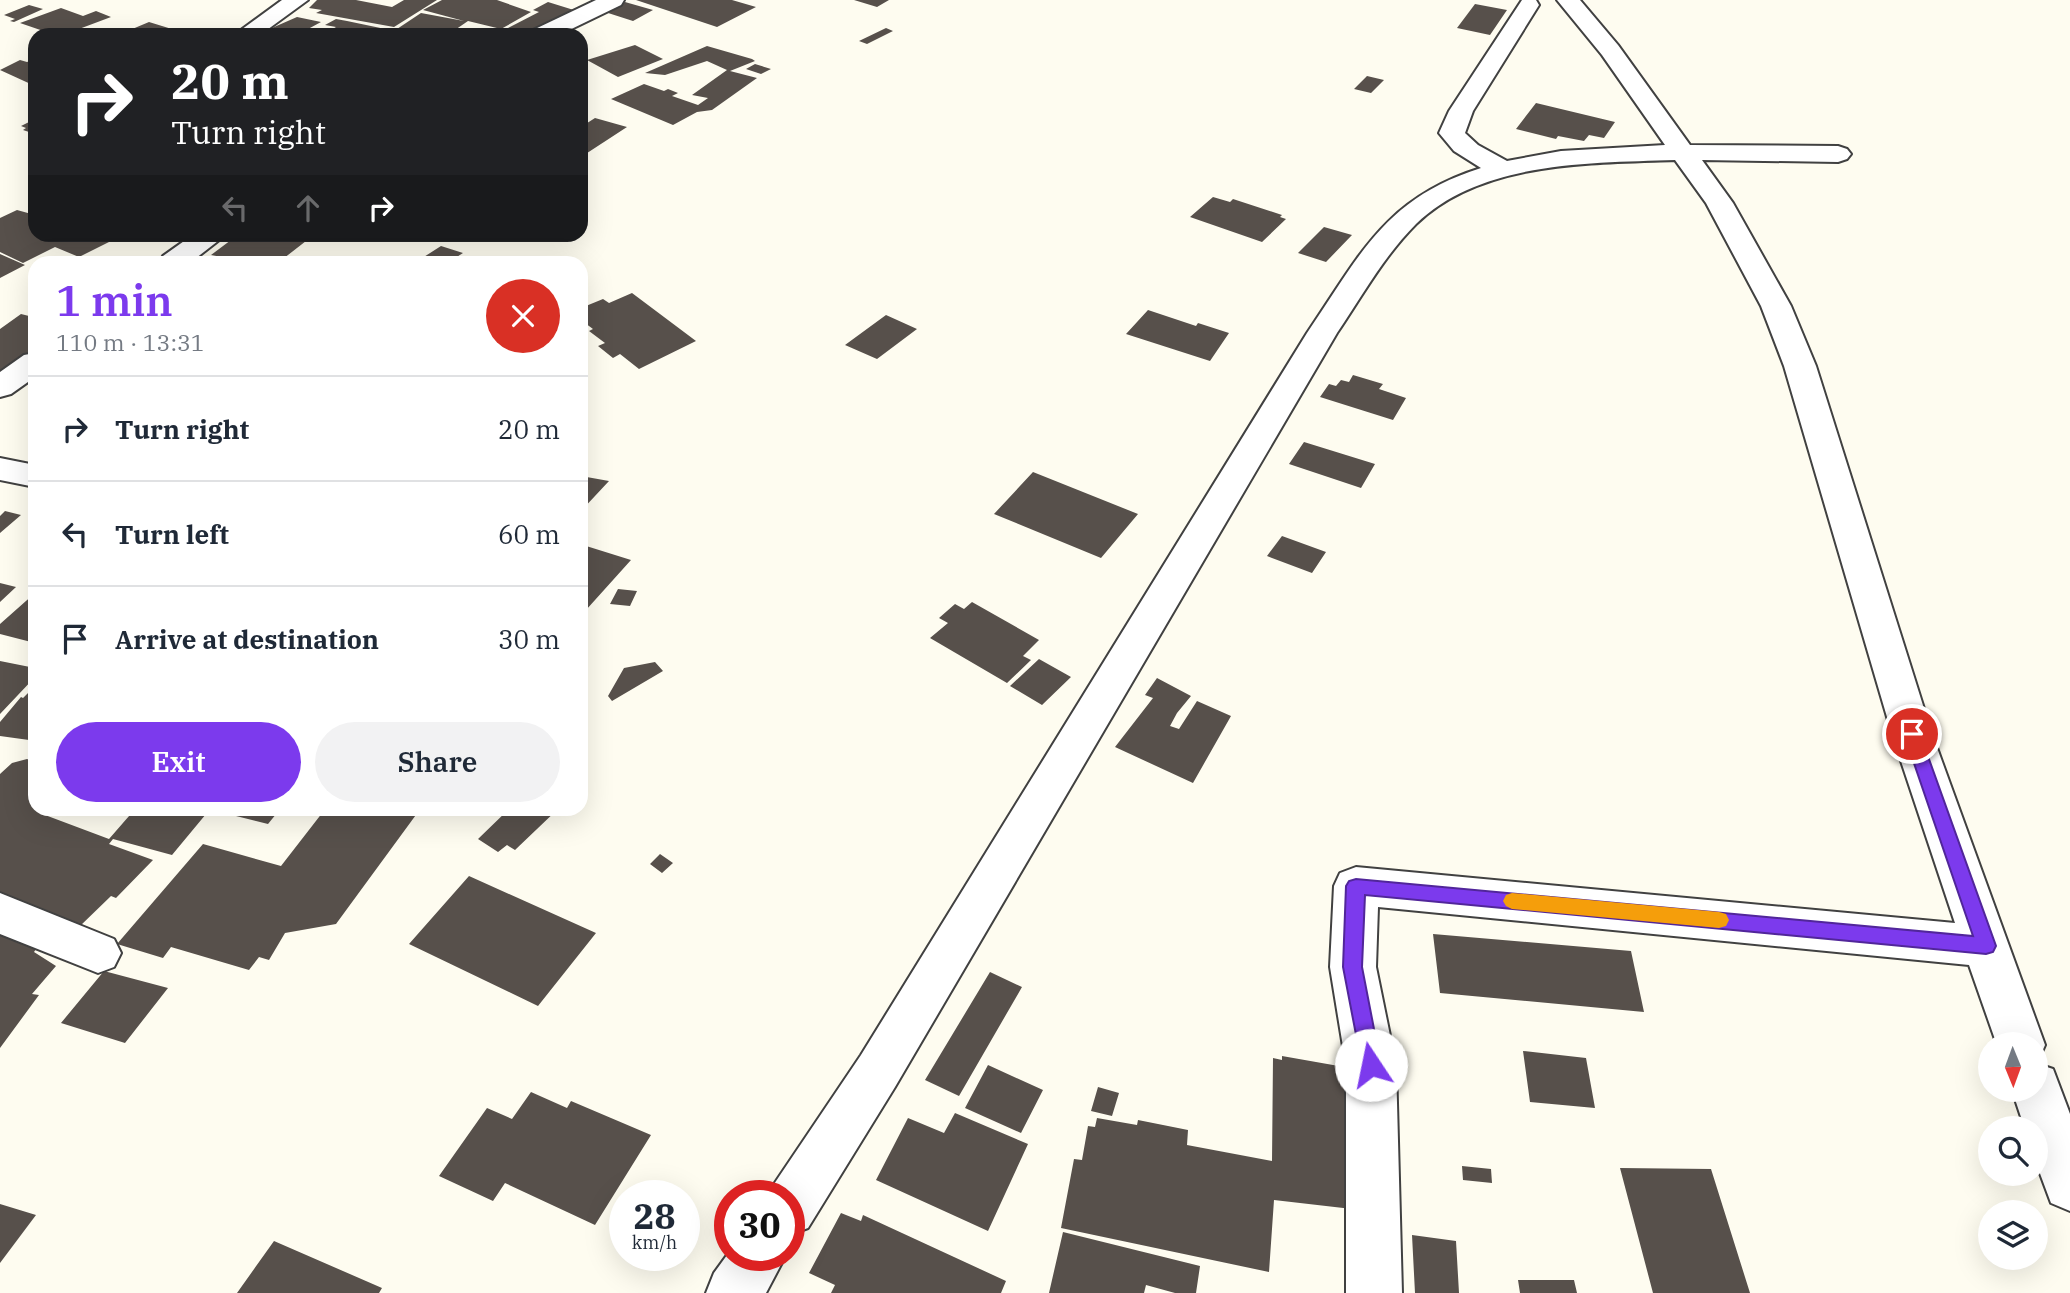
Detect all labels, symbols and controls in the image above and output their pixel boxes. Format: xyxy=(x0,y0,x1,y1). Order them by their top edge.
text: 20 m xyxy=(171,49,289,112)
icon: right xyxy=(56,56,147,147)
text: Turn right xyxy=(171,111,326,153)
icon: left xyxy=(216,189,254,227)
icon: ahead xyxy=(289,189,327,227)
icon: right xyxy=(362,189,400,227)
text: 1 min xyxy=(56,273,173,328)
button: close xyxy=(486,279,560,353)
text: 110 m · 13:31 xyxy=(56,327,205,357)
icon: right xyxy=(56,410,94,448)
text: Turn right xyxy=(115,412,249,446)
text: 20 m xyxy=(498,412,560,446)
icon: left xyxy=(56,515,94,553)
text: Turn left xyxy=(115,517,229,551)
text: 60 m xyxy=(498,517,560,551)
icon: arrive xyxy=(56,620,94,658)
text: Arrive at destination xyxy=(115,622,379,656)
text: 30 m xyxy=(498,622,560,656)
pin xyxy=(1882,704,1942,764)
icon: arrive xyxy=(1893,715,1931,753)
button: Exit xyxy=(56,722,301,802)
button: Share xyxy=(315,722,560,802)
position arrow xyxy=(1334,1028,1408,1102)
north arrow xyxy=(1978,1032,2048,1102)
map controls xyxy=(1978,1032,2048,1270)
button: search xyxy=(1978,1116,2048,1186)
speed limit sign: 30 xyxy=(714,1180,805,1271)
text: 28 xyxy=(633,1193,676,1239)
button: layers xyxy=(1978,1200,2048,1270)
text: km/h xyxy=(632,1231,677,1254)

